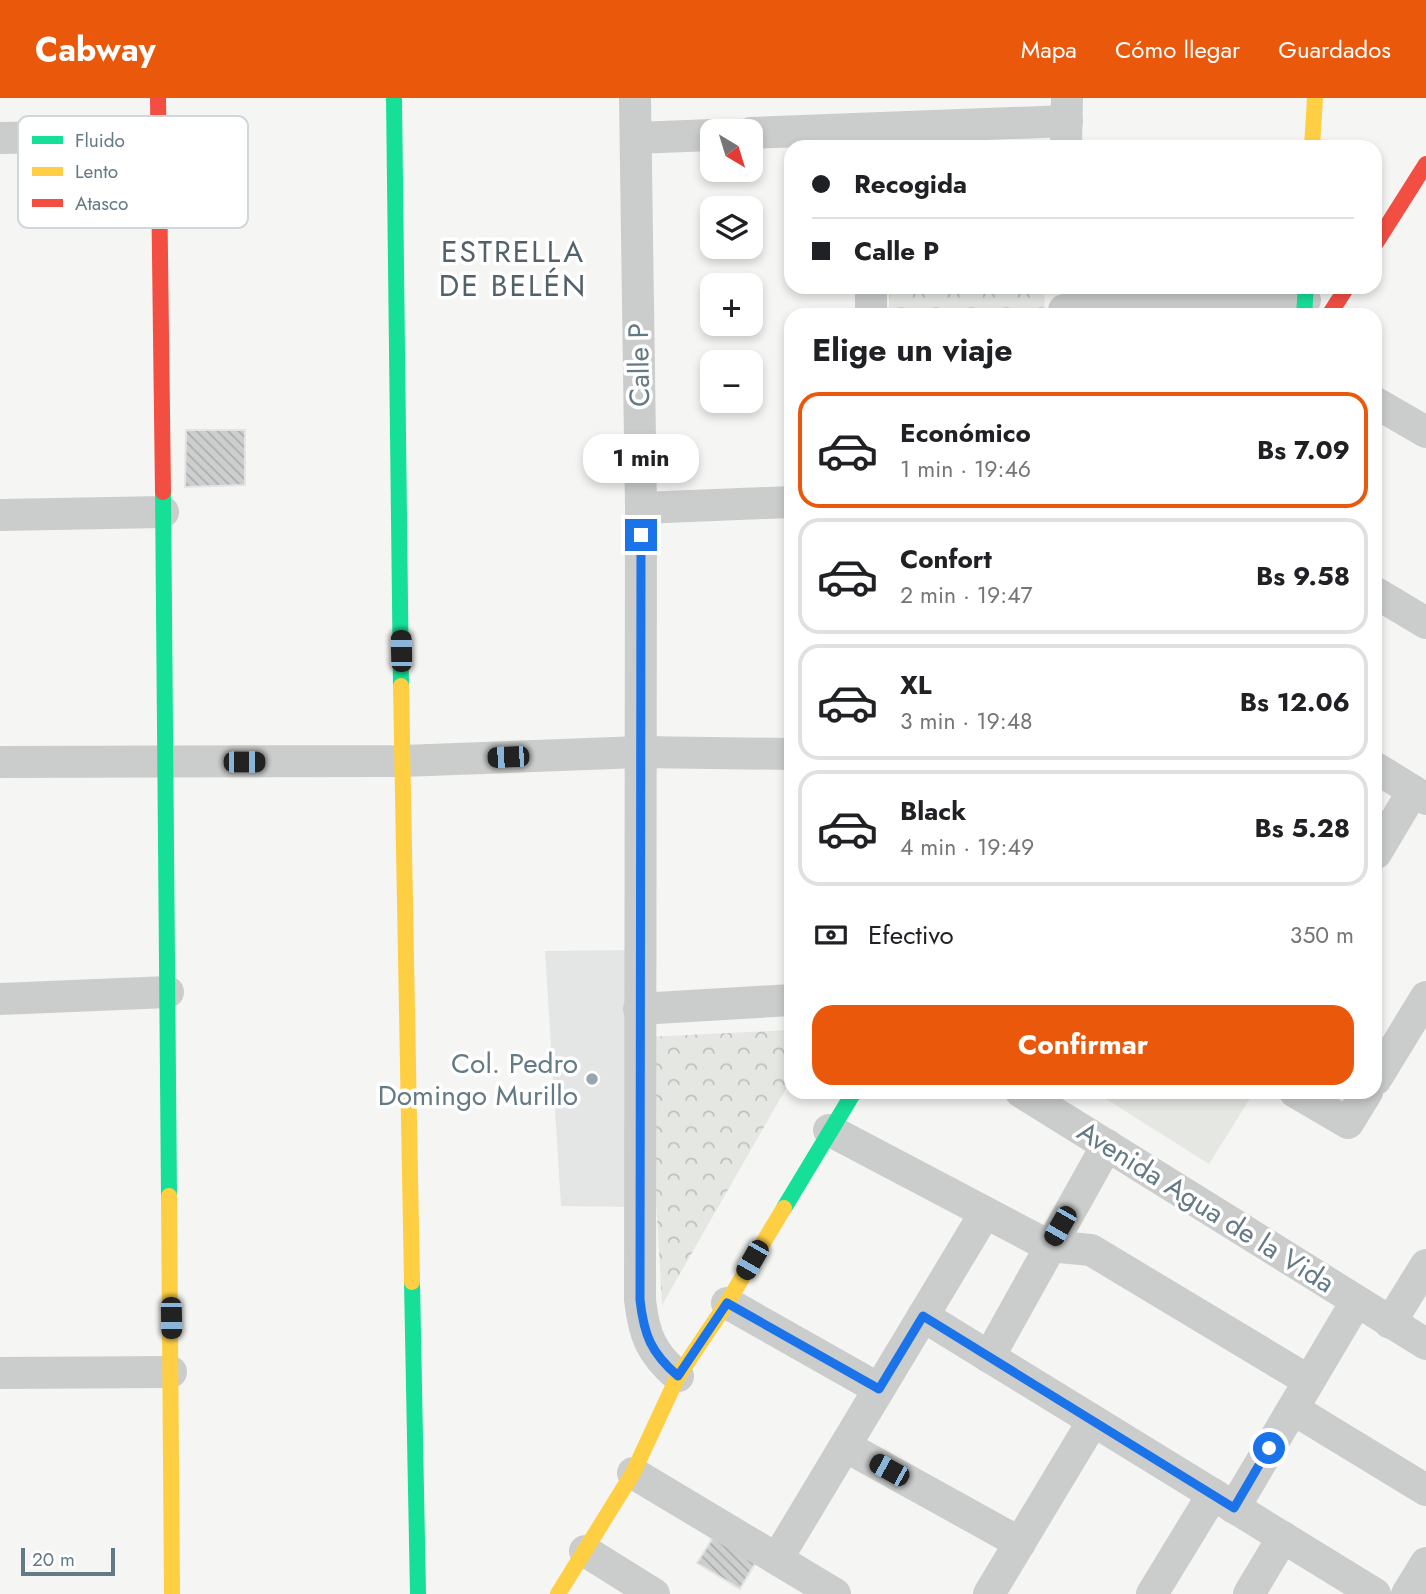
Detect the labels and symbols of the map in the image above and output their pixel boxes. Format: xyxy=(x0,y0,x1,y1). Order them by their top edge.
legend xyxy=(18,116,248,228)
north arrow xyxy=(700,119,763,182)
text: Fluido xyxy=(75,127,125,154)
text: Lento xyxy=(75,158,118,185)
text: Atasco xyxy=(75,190,128,217)
district label: ESTRELLA DE BELÉN xyxy=(439,230,587,307)
street label: Calle P xyxy=(618,323,660,407)
callout: 1 min xyxy=(583,434,699,482)
route end xyxy=(625,519,657,551)
car xyxy=(391,630,412,672)
car xyxy=(487,746,530,768)
car xyxy=(224,752,266,773)
place label: Col. Pedro Domingo Murillo xyxy=(378,1043,578,1116)
marker: Col. Pedro Domingo Murillo xyxy=(584,1071,600,1087)
street label: Avenida Agua de la Vida xyxy=(1069,1111,1343,1303)
car xyxy=(1041,1203,1080,1249)
car xyxy=(733,1237,772,1283)
car xyxy=(161,1297,182,1339)
route start xyxy=(1253,1432,1285,1464)
car xyxy=(866,1451,913,1489)
scale bar xyxy=(21,1545,116,1577)

